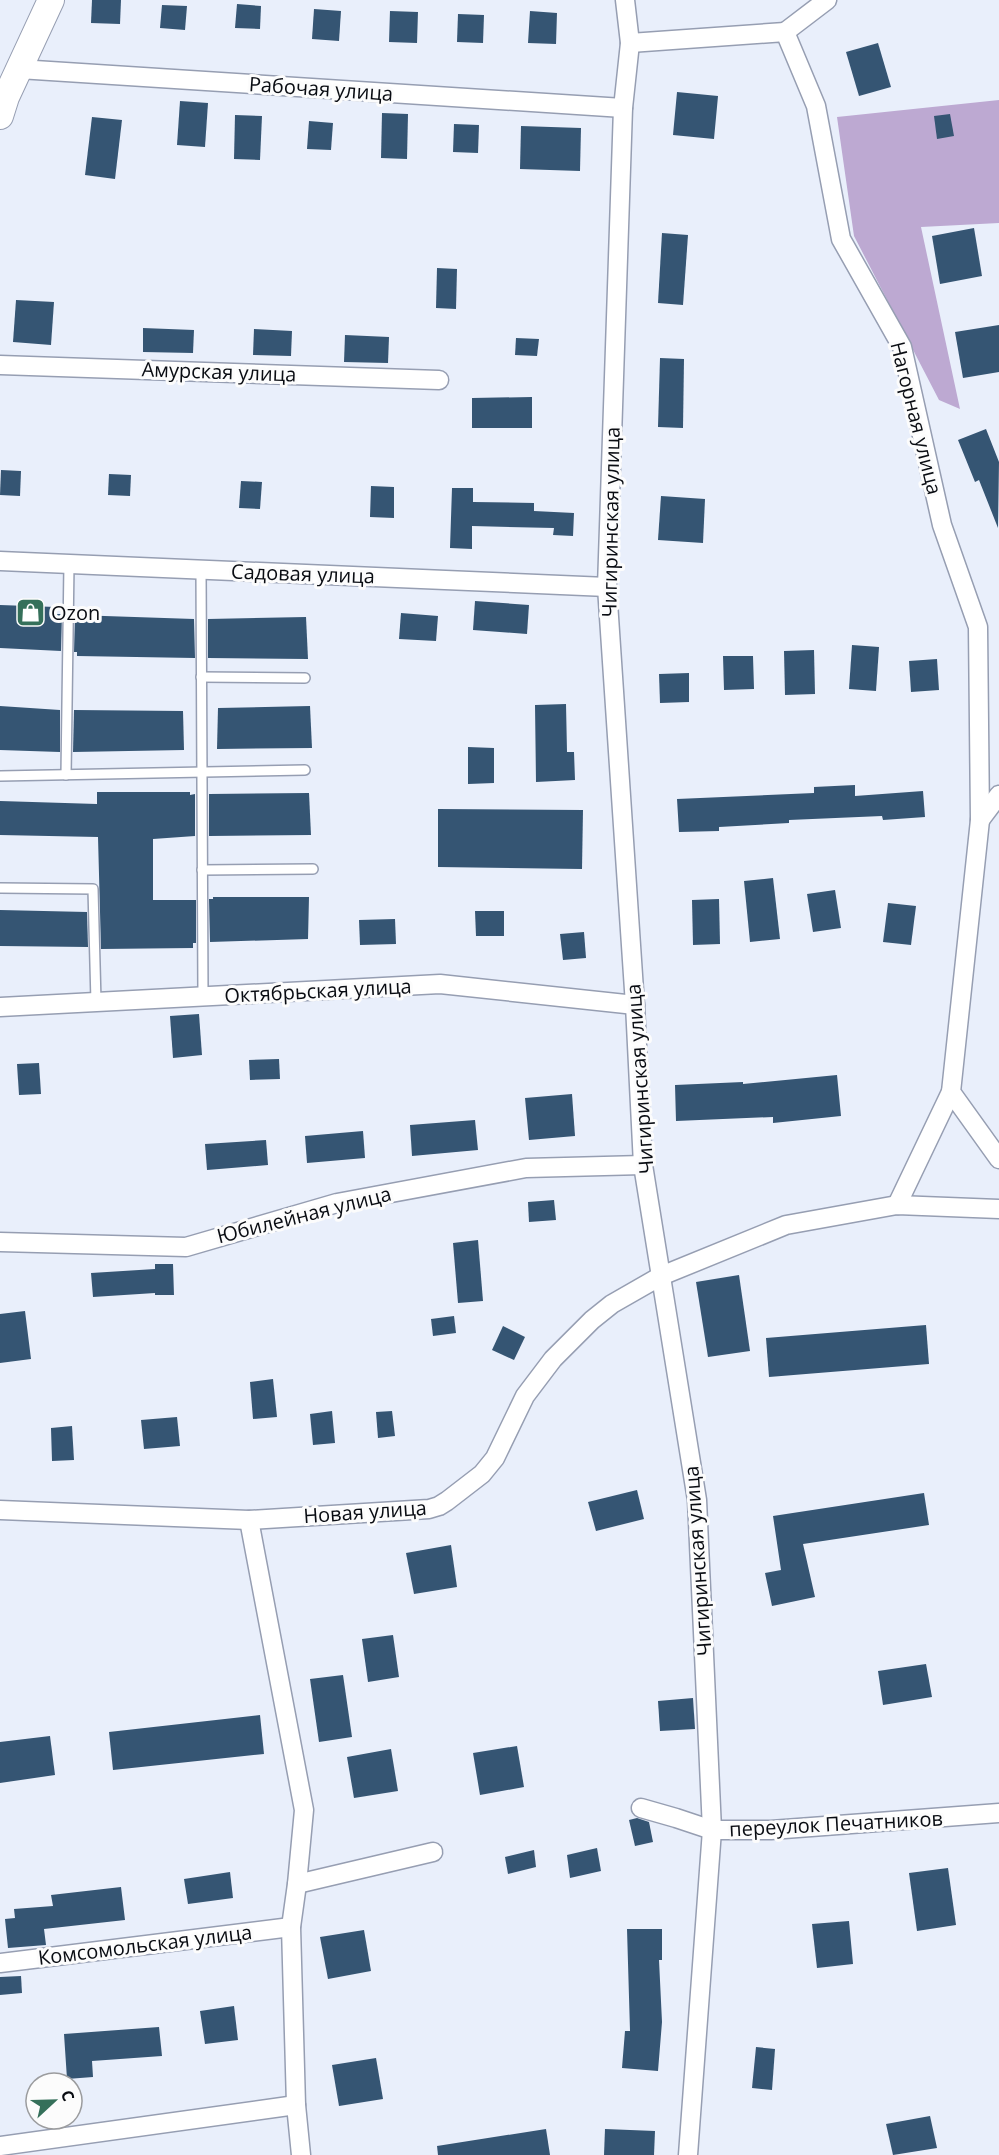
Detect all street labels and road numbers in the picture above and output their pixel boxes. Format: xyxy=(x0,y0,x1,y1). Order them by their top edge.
street label: Рабочая улица xyxy=(248,70,394,107)
street label: Нагорная улица xyxy=(884,339,949,497)
street label: Амурская улица xyxy=(141,355,297,388)
street label: Чигиринская улица xyxy=(595,426,626,618)
street label: Садовая улица xyxy=(231,557,375,590)
street label: Октябрьская улица xyxy=(224,972,412,1009)
street label: Чигиринская улица xyxy=(619,983,660,1175)
street label: Юбилейная улица xyxy=(214,1180,394,1249)
street label: Чигиринская улица xyxy=(677,1465,718,1657)
street label: Новая улица xyxy=(302,1494,427,1529)
street label: переулок Печатников xyxy=(729,1804,943,1843)
street label: Комсомольская улица xyxy=(36,1918,254,1971)

